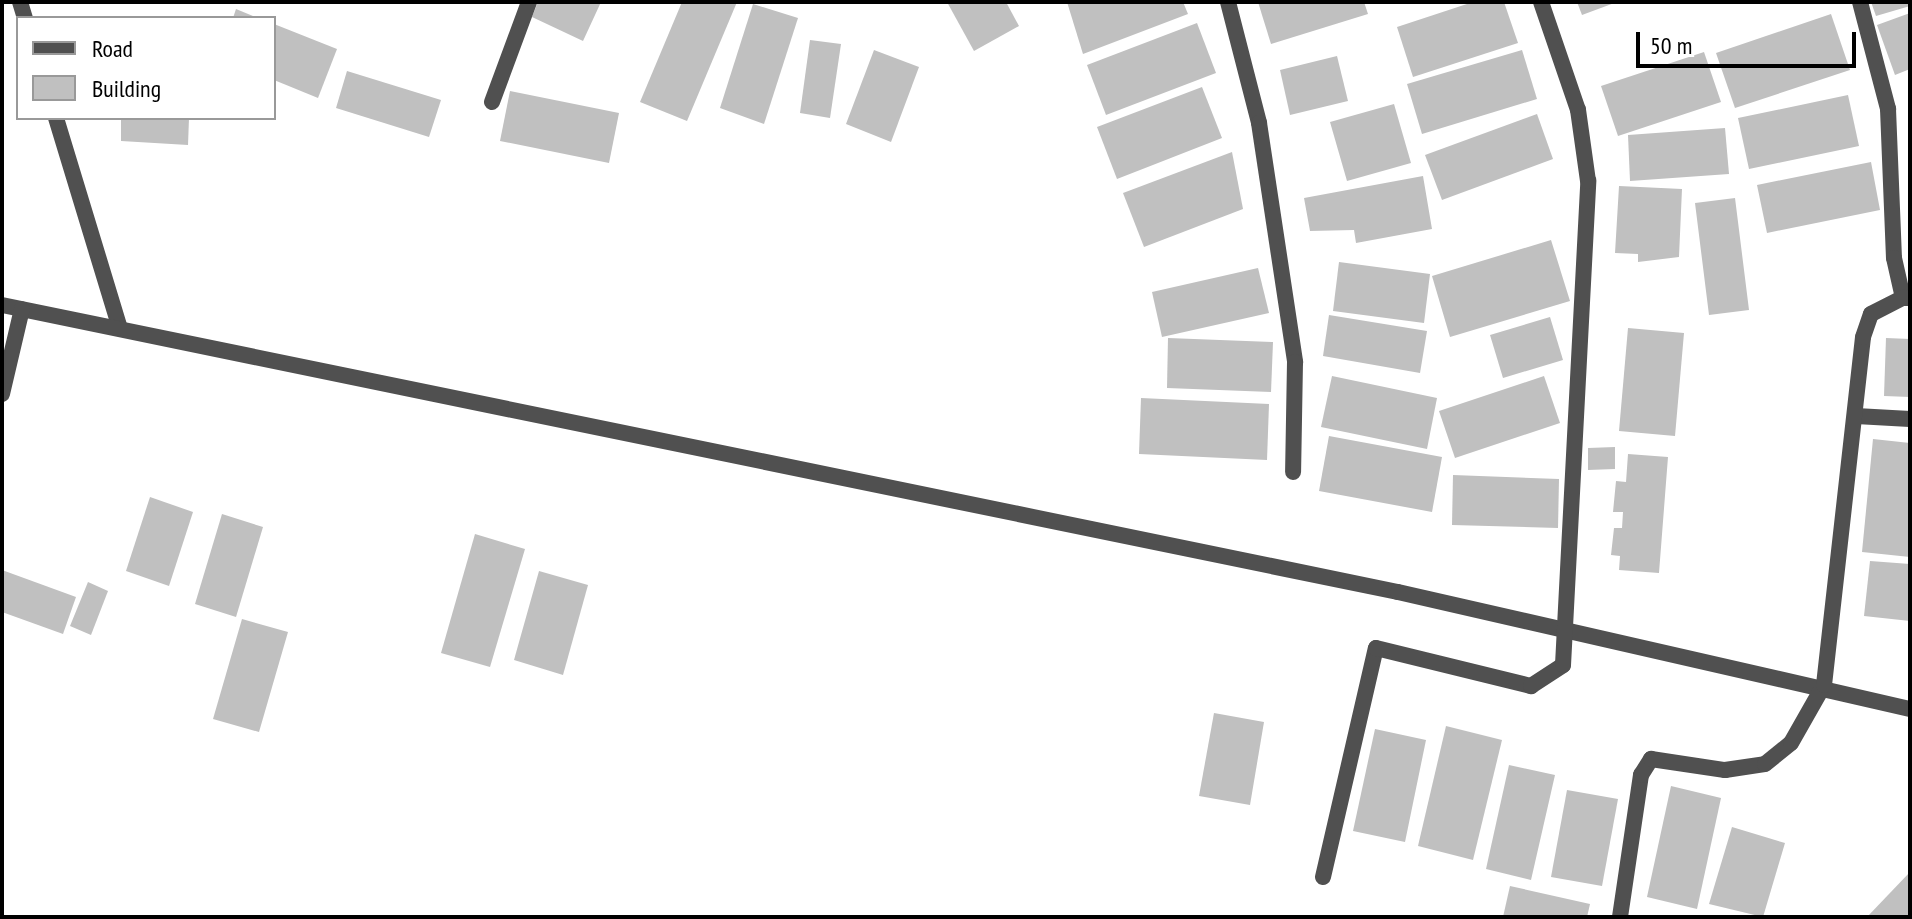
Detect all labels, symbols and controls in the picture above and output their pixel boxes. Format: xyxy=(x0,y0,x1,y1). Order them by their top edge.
legend xyxy=(16,16,276,120)
scale bar xyxy=(1640,16,1860,66)
text: 50 m xyxy=(1650,30,1692,61)
text: Road xyxy=(92,33,133,64)
text: Building xyxy=(92,73,161,104)

